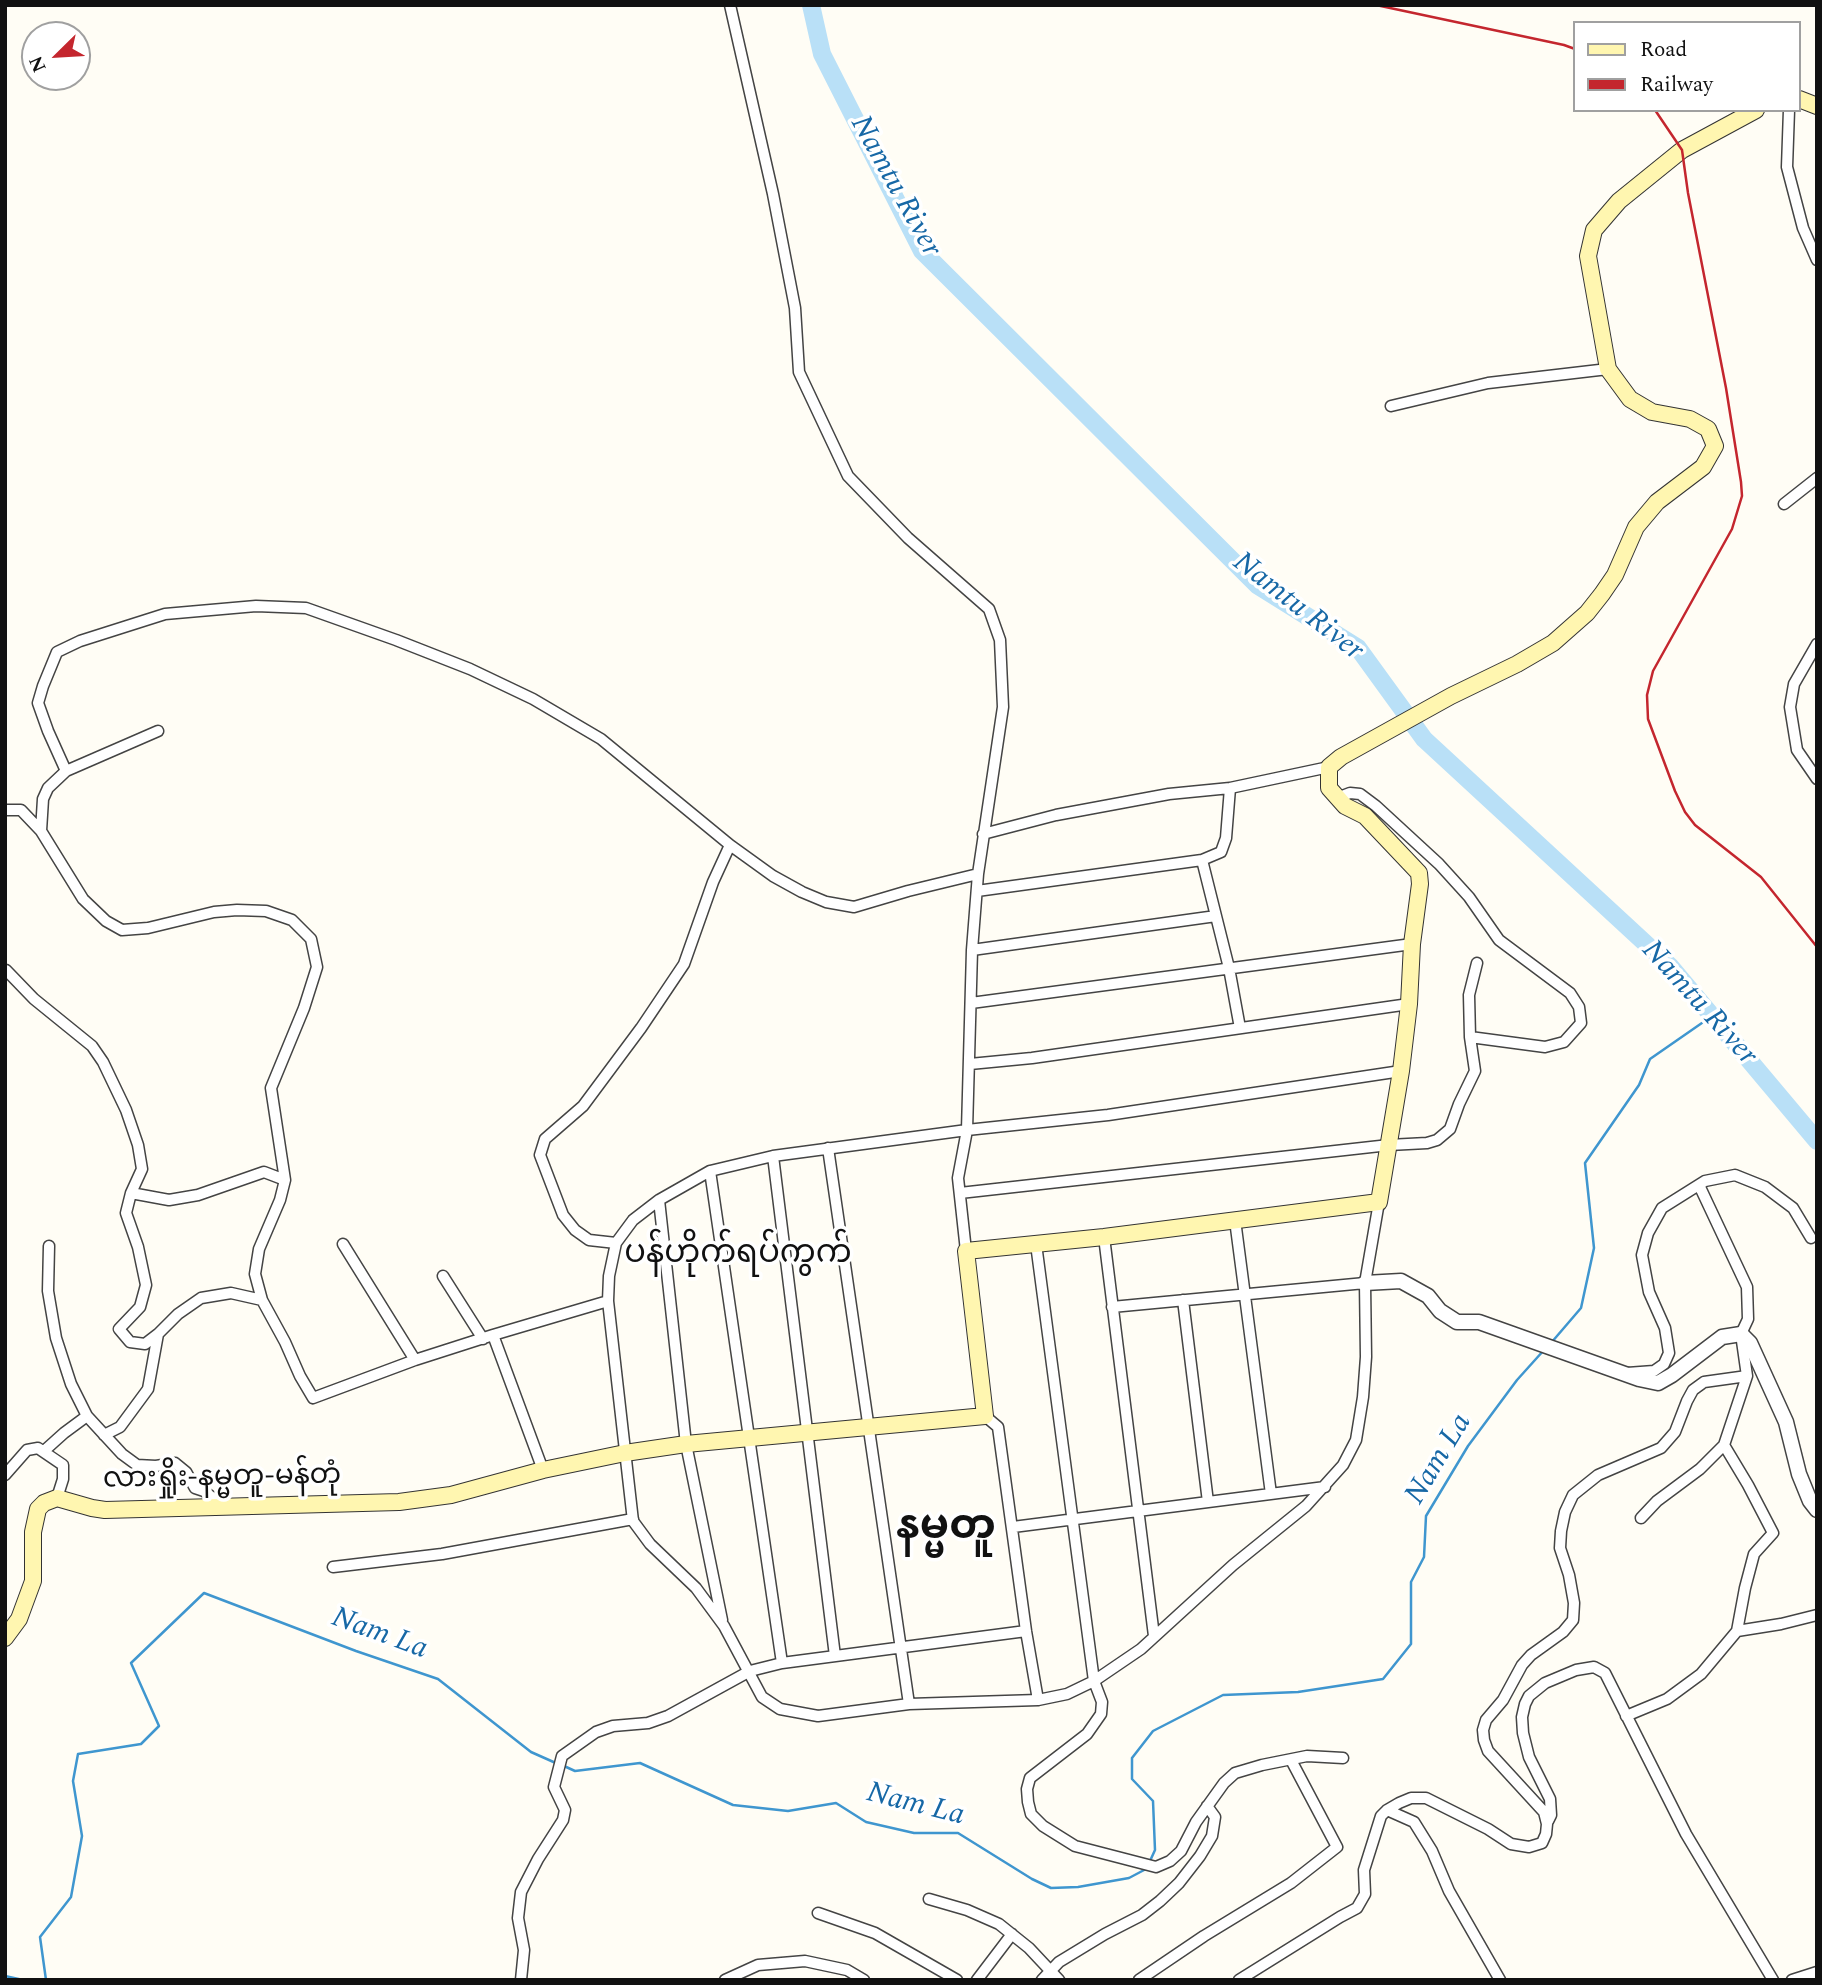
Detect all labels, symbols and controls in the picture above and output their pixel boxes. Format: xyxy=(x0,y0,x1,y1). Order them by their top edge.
north arrow xyxy=(21,21,91,91)
legend xyxy=(1574,21,1801,112)
text: Road xyxy=(1640,34,1687,66)
text: N xyxy=(22,51,55,77)
text: Railway xyxy=(1640,69,1713,101)
water label: Namtu River xyxy=(840,110,948,264)
water label: Namtu River xyxy=(1224,546,1370,670)
water label: Namtu River xyxy=(1632,934,1764,1074)
district label: ပန်ဟိုက်ရပ်ကွက် xyxy=(624,1237,852,1275)
water label: Nam La xyxy=(1399,1408,1481,1512)
street label: လားရှိုး-နမ္မတူ-မန်တုံ xyxy=(102,1460,342,1498)
district label: နမ္မတူ xyxy=(896,1505,996,1555)
water label: Nam La xyxy=(326,1601,432,1669)
water label: Nam La xyxy=(862,1776,968,1836)

